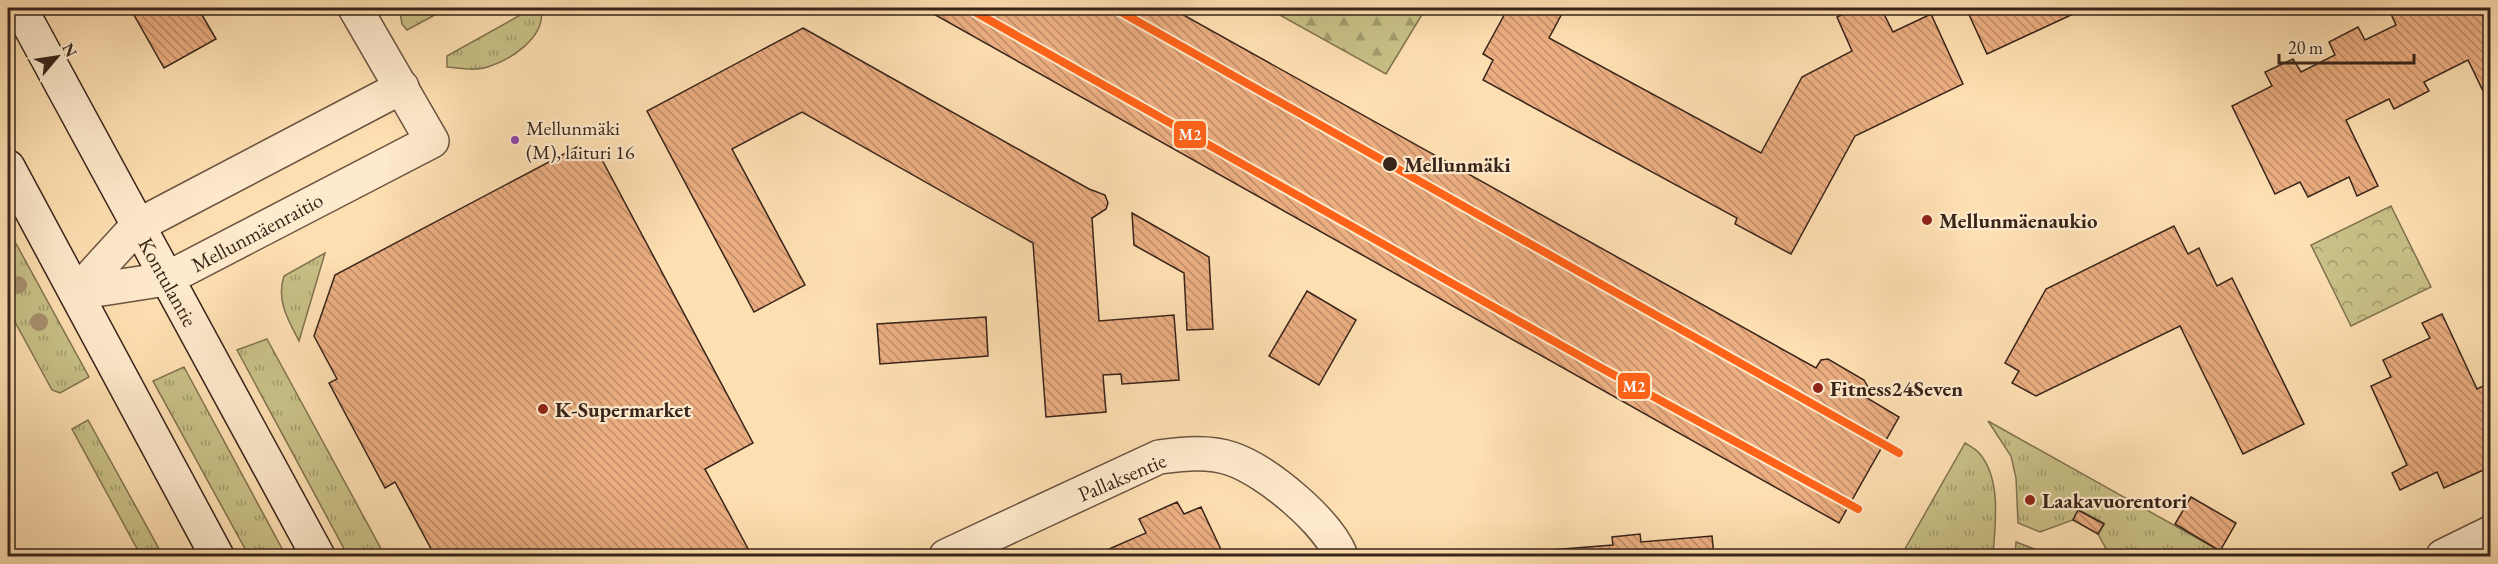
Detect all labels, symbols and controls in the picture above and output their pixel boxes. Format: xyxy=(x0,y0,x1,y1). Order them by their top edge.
north arrow xyxy=(27,27,87,87)
scale bar xyxy=(2279,27,2414,65)
text: 20 m xyxy=(2288,36,2323,59)
text: N xyxy=(57,39,82,61)
place label: Mellunmäki (M), laituri 16 xyxy=(526,115,635,165)
line badge: M2 xyxy=(1173,120,1207,149)
text: M2 xyxy=(1178,124,1202,145)
marker: Mellunmäki (M), laituri 16 xyxy=(509,134,521,146)
place label: Mellunmäki xyxy=(1404,151,1511,178)
marker: Mellunmäki xyxy=(1381,155,1399,173)
street label: Mellunmäenraitio xyxy=(186,186,328,278)
place label: Mellunmäenaukio xyxy=(1939,207,2098,234)
marker: Mellunmäenaukio xyxy=(1920,213,1934,227)
street label: Kontulantie xyxy=(132,233,204,331)
line badge: M2 xyxy=(1617,372,1651,400)
place label: Fitness24Seven xyxy=(1830,375,1963,402)
text: M2 xyxy=(1622,376,1646,397)
marker: Fitness24Seven xyxy=(1811,381,1825,395)
place label: K-Supermarket xyxy=(555,396,691,423)
marker: K-Supermarket xyxy=(536,402,550,416)
street label: Pallaksentie xyxy=(1074,446,1170,508)
place label: Laakavuorentori xyxy=(2042,487,2187,514)
marker: Laakavuorentori xyxy=(2023,493,2037,507)

